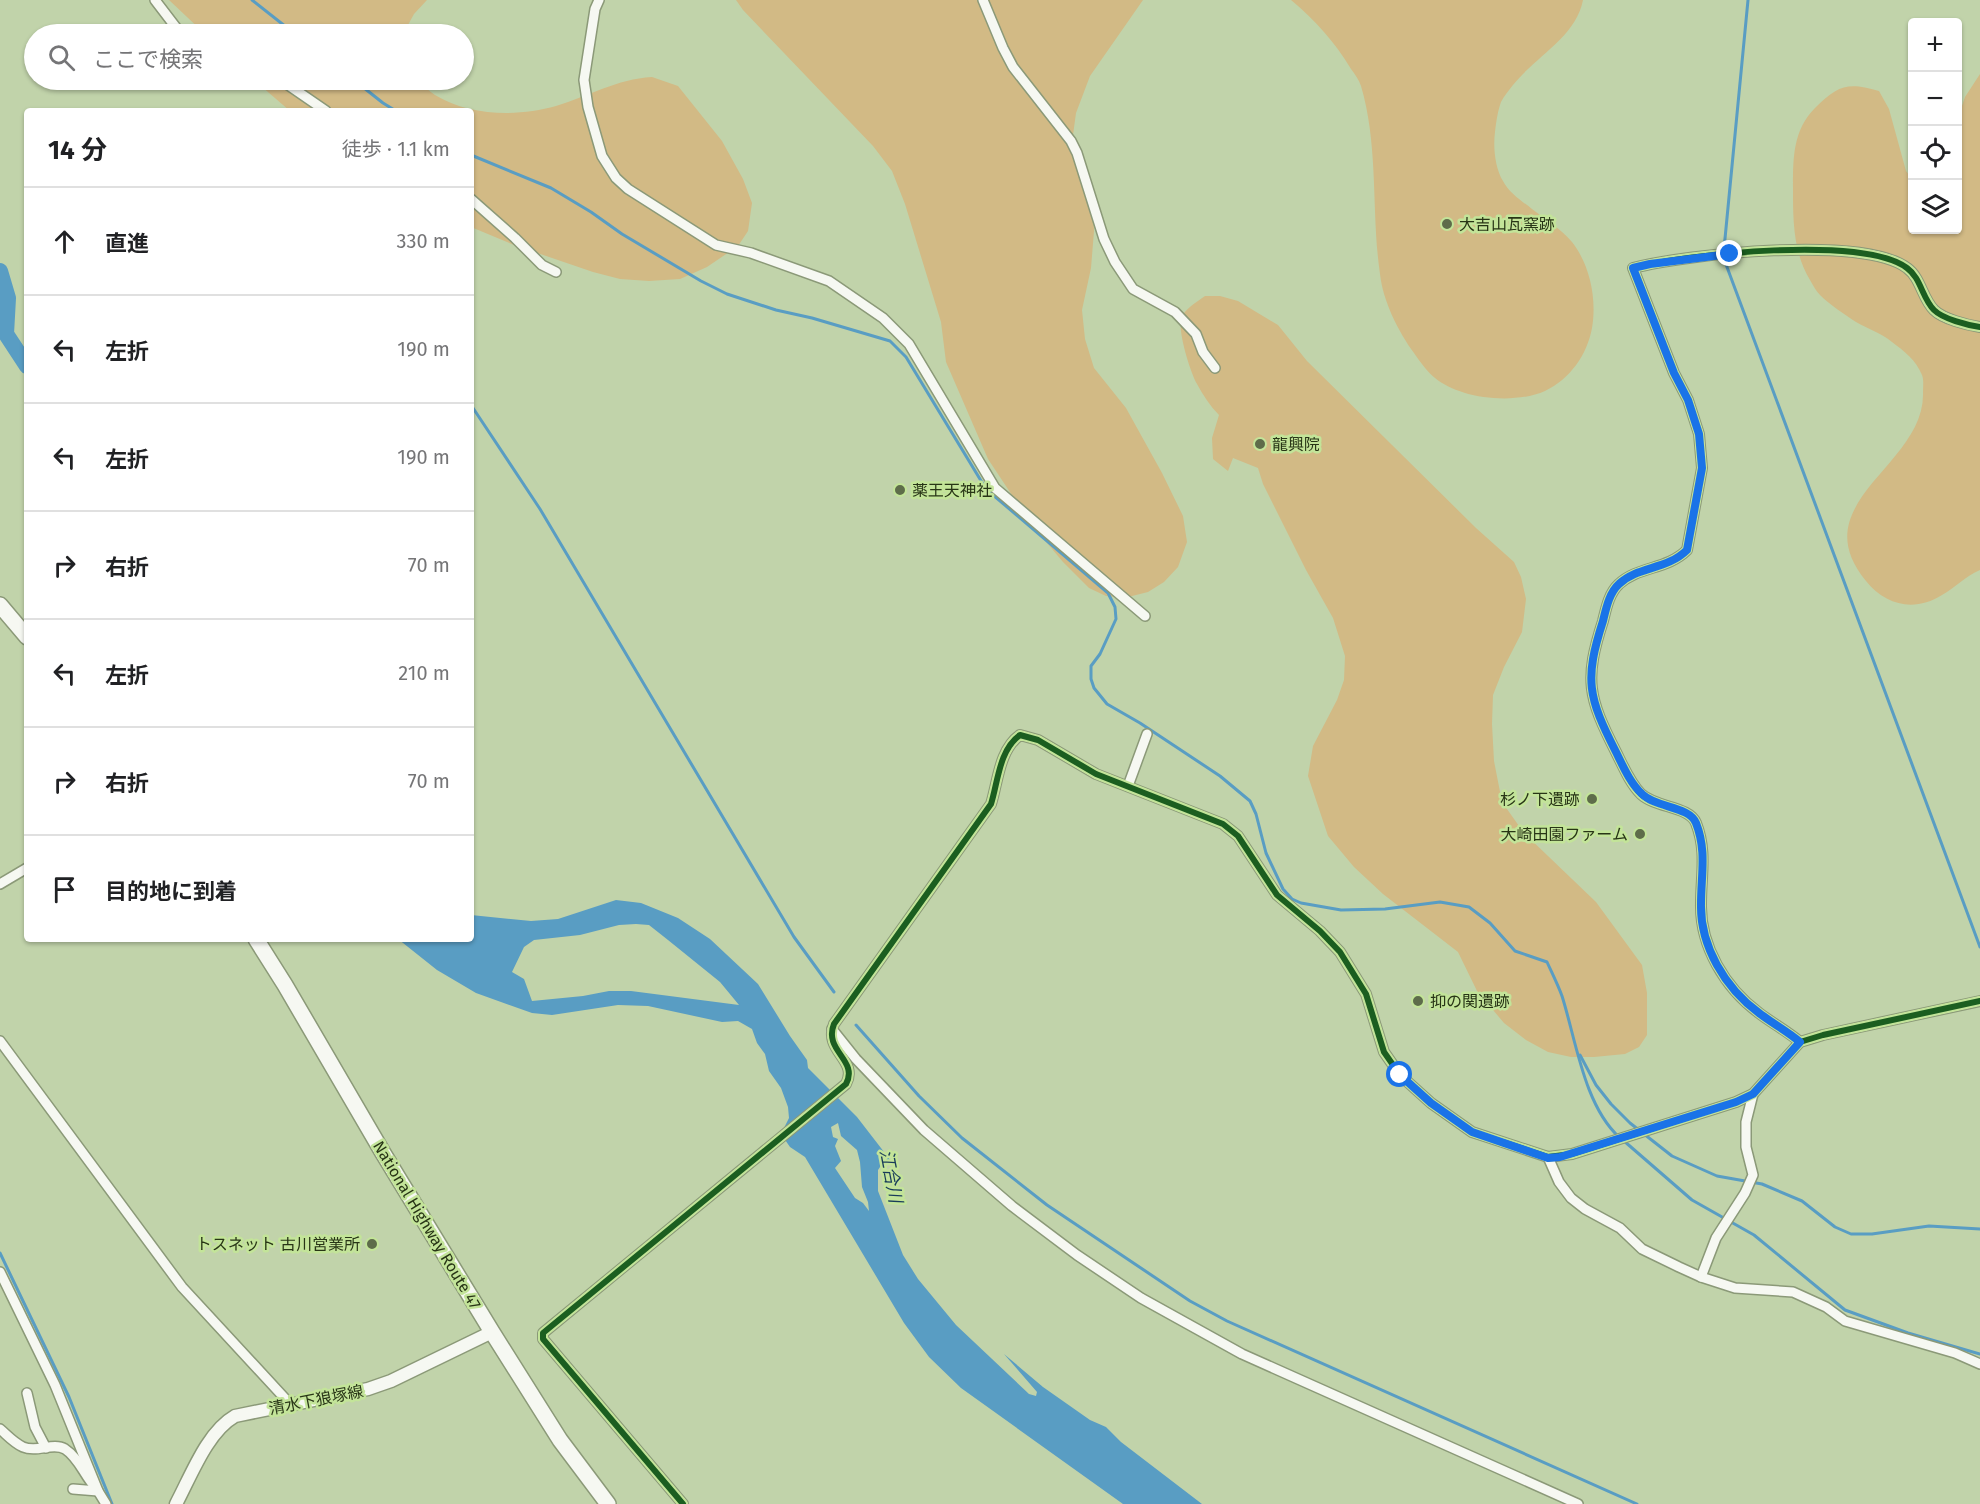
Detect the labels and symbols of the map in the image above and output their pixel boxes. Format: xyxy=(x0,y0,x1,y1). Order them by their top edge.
place label: 大吉山瓦窯跡 xyxy=(1459,215,1555,234)
marker: 大吉山瓦窯跡 xyxy=(1440,217,1454,231)
route end xyxy=(1716,240,1742,266)
place label: 龍興院 xyxy=(1272,435,1320,454)
marker: 龍興院 xyxy=(1253,437,1267,451)
place label: 薬王天神社 xyxy=(912,481,992,500)
marker: 薬王天神社 xyxy=(893,483,907,497)
place label: 杉ノ下遺跡 xyxy=(1500,790,1580,809)
marker: 杉ノ下遺跡 xyxy=(1585,792,1599,806)
place label: 大崎田園ファーム xyxy=(1500,825,1628,844)
marker: 大崎田園ファーム xyxy=(1633,827,1647,841)
place label: 抑の関遺跡 xyxy=(1430,992,1510,1011)
marker: 抑の関遺跡 xyxy=(1411,994,1425,1008)
route start xyxy=(1386,1061,1412,1087)
street label: National Highway Route 47 xyxy=(369,1137,485,1313)
water label: 江合川 xyxy=(875,1147,907,1207)
place label: トスネット 古川営業所 xyxy=(196,1235,360,1254)
marker: トスネット 古川営業所 xyxy=(365,1237,379,1251)
street label: 清水下狼塚線 xyxy=(267,1382,365,1418)

